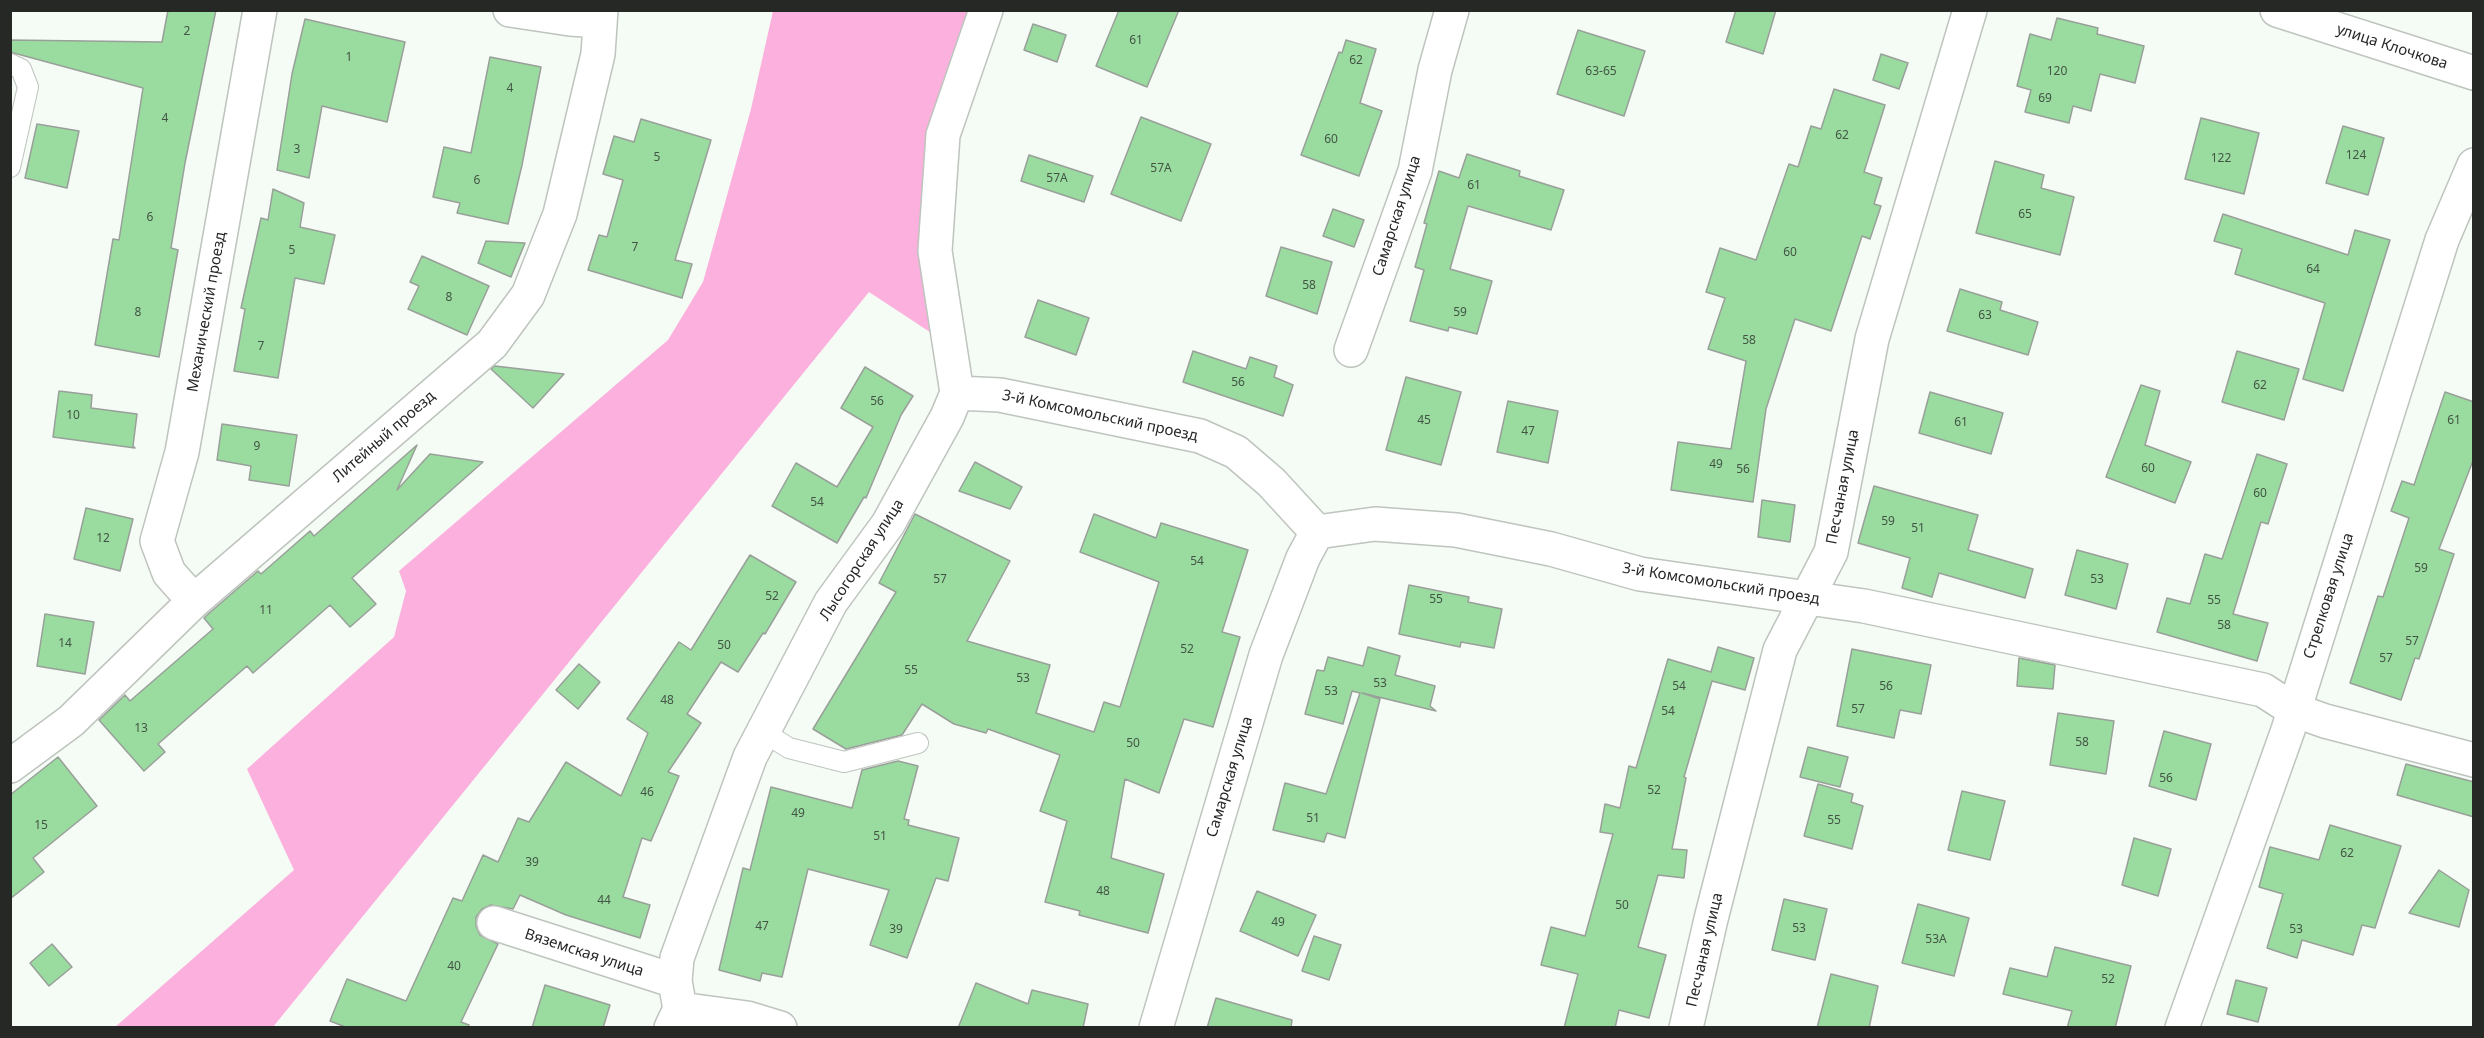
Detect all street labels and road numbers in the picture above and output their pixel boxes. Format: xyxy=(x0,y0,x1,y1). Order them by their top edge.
street label: улица Клочкова xyxy=(2334,21,2450,73)
street label: Самарская улица xyxy=(1369,154,1425,278)
street label: Механический проезд xyxy=(184,230,230,394)
street label: 3-й Комсомольский проезд xyxy=(1001,386,1199,446)
street label: Литейный проезд xyxy=(329,388,439,486)
street label: Песчаная улица xyxy=(1823,428,1863,546)
street label: Лысогорская улица xyxy=(816,496,908,624)
street label: Стрелковая улица xyxy=(2300,531,2358,661)
street label: 3-й Комсомольский проезд xyxy=(1621,560,1821,608)
street label: Самарская улица xyxy=(1203,714,1257,840)
street label: Песчаная улица xyxy=(1683,891,1727,1009)
street label: Вяземская улица xyxy=(522,925,646,981)

